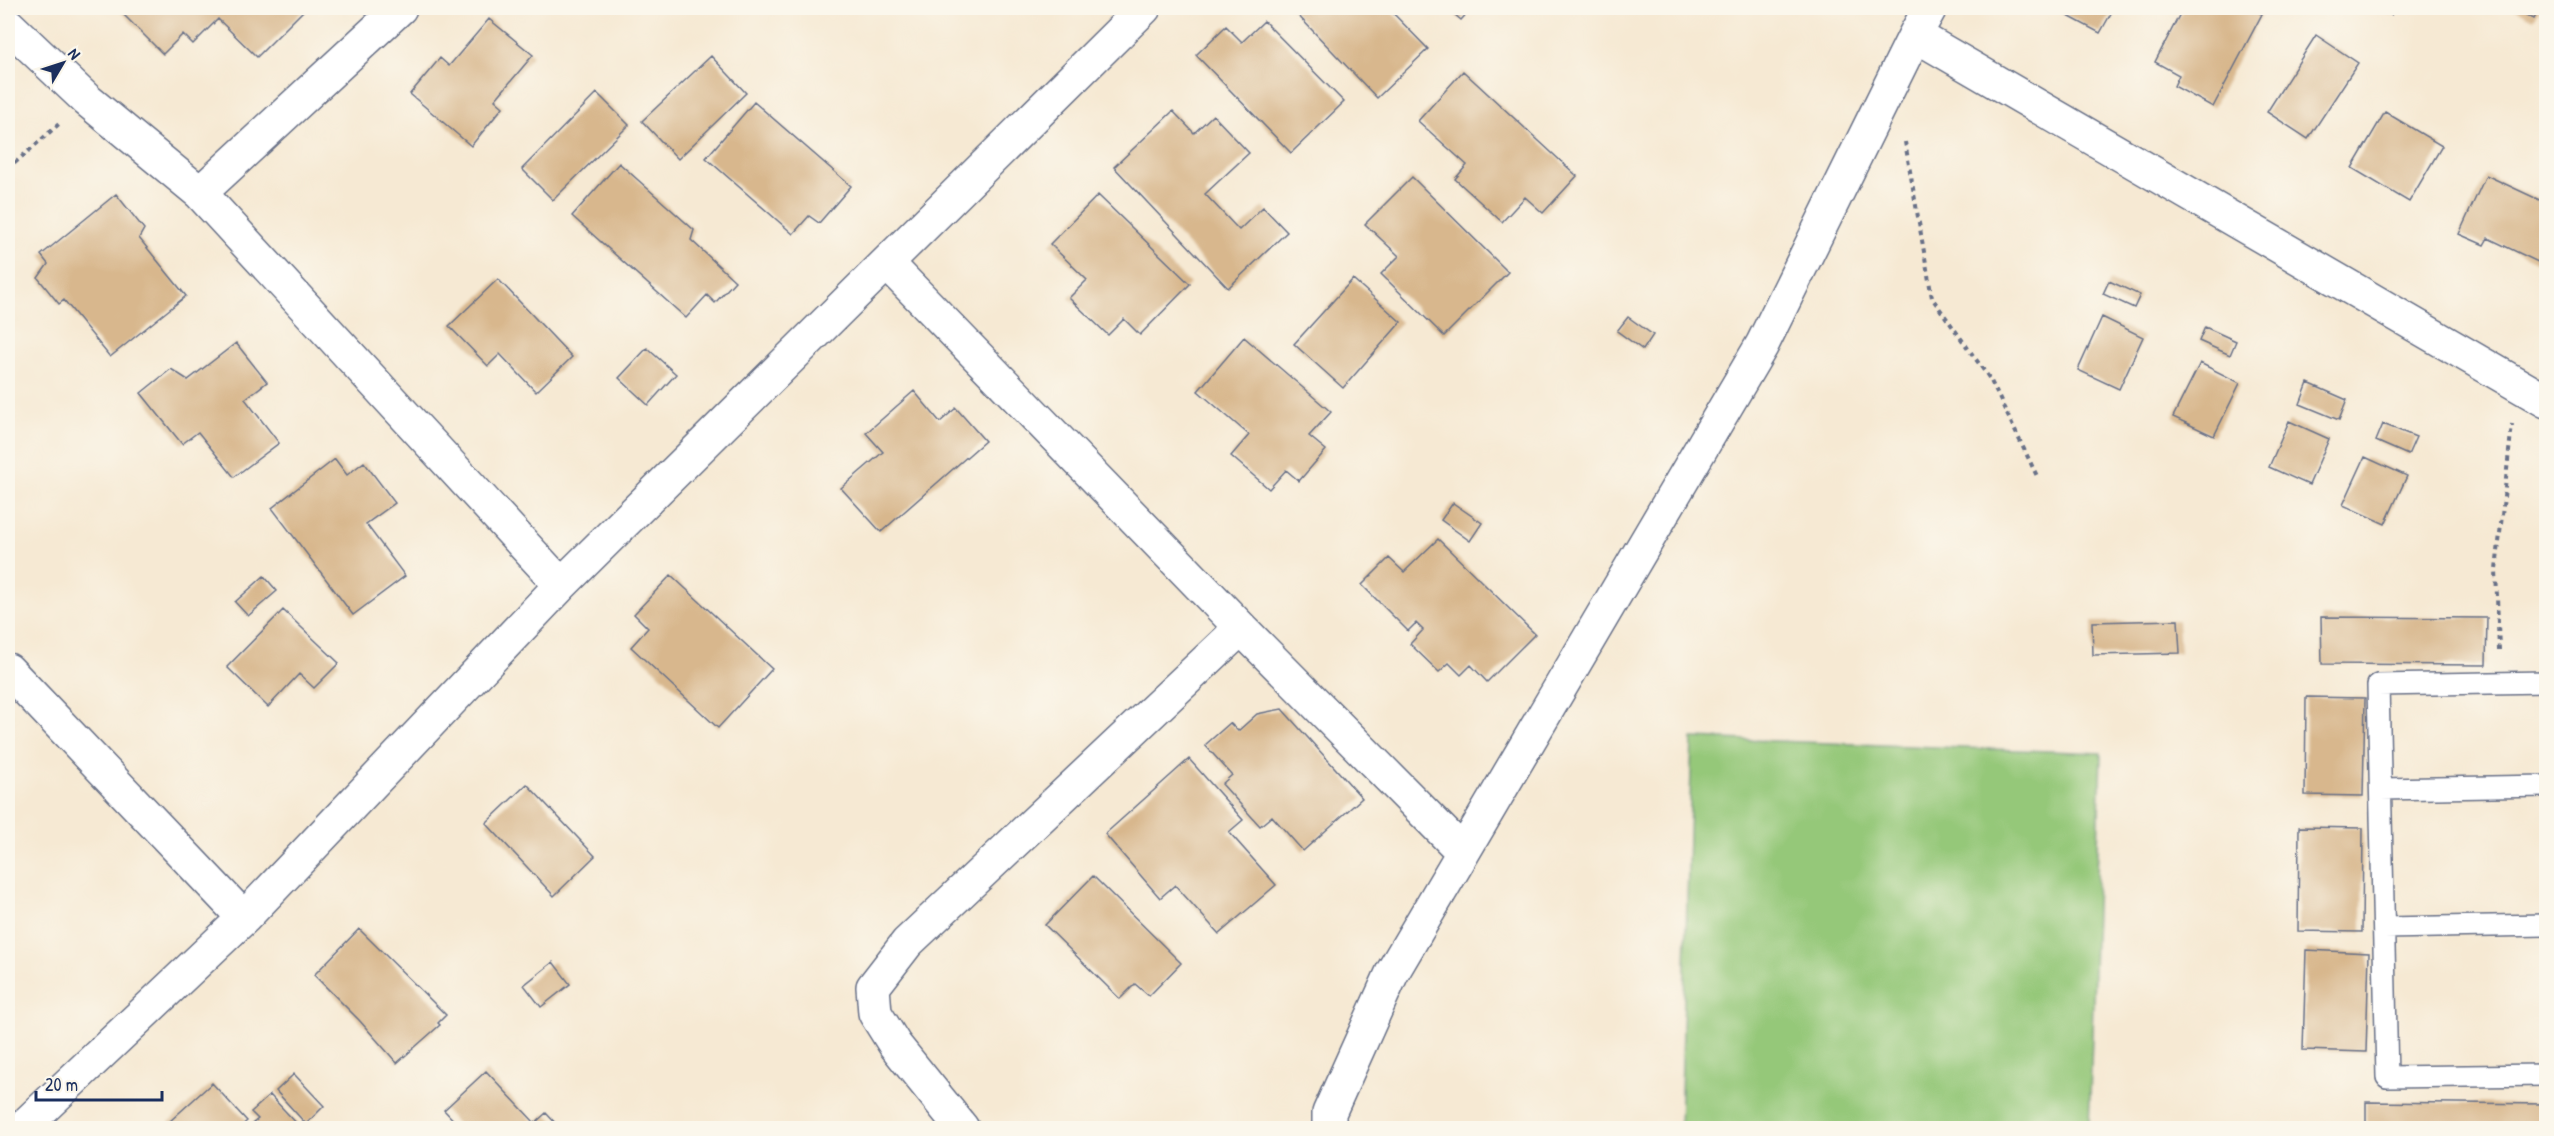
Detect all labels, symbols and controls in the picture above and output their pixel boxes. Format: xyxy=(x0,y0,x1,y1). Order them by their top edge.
north arrow xyxy=(33,33,93,93)
text: N xyxy=(63,43,86,64)
scale bar xyxy=(36,1064,162,1102)
text: 20 m xyxy=(45,1072,78,1097)

